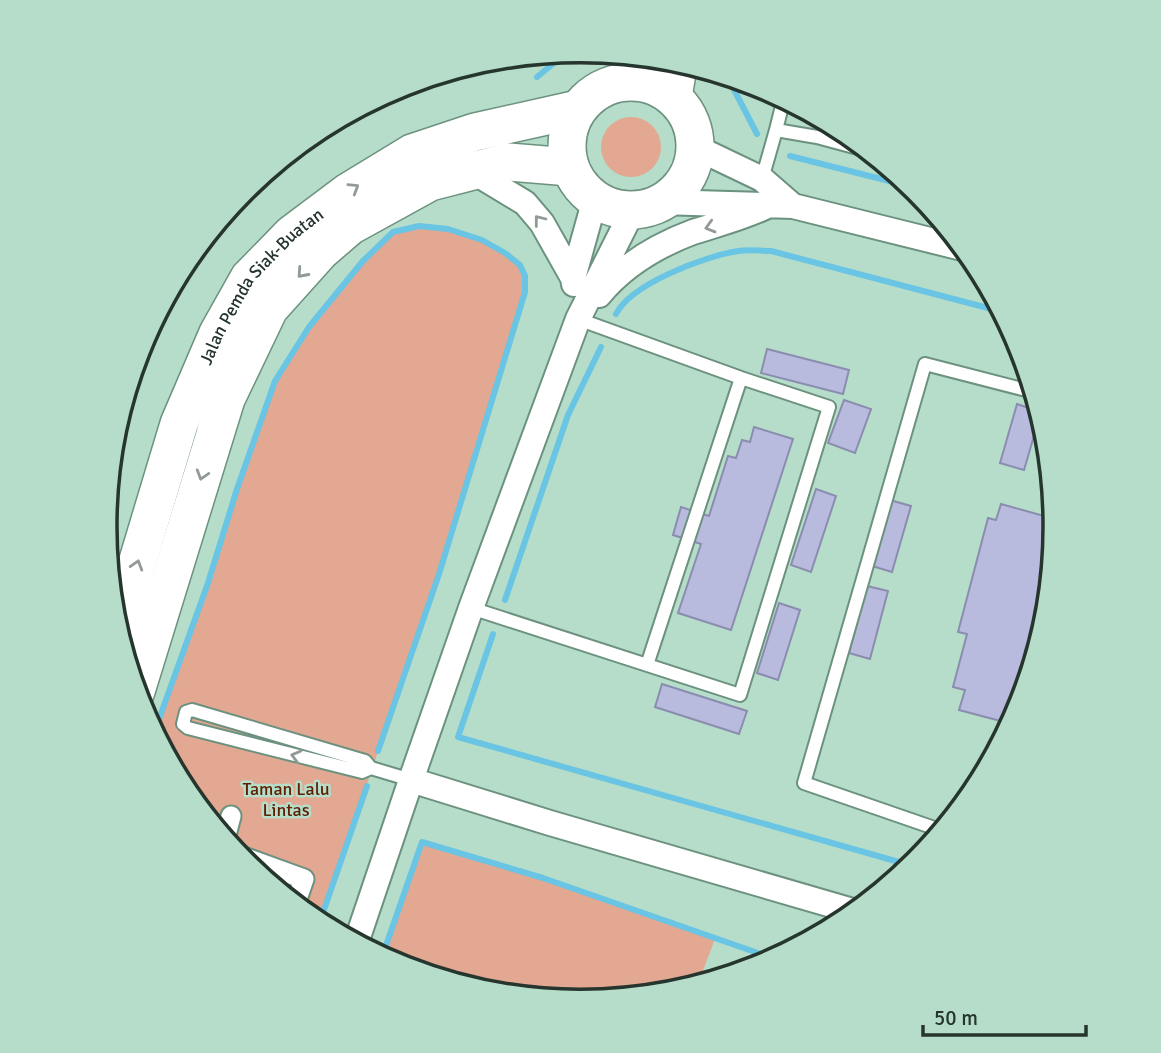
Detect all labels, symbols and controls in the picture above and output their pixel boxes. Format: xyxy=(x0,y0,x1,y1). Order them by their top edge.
one-way arrow xyxy=(347,184,360,197)
street label: Jalan Pemda Siak-Buatan xyxy=(195,203,328,368)
one-way arrow xyxy=(534,215,547,227)
one-way arrow xyxy=(704,219,716,234)
one-way arrow xyxy=(298,265,310,278)
one-way arrow xyxy=(196,468,211,480)
one-way arrow xyxy=(129,559,144,571)
one-way arrow xyxy=(290,750,302,764)
park label: Taman Lalu Lintas xyxy=(242,778,330,821)
scale bar xyxy=(923,993,1086,1038)
text: 50 m xyxy=(934,1005,978,1031)

